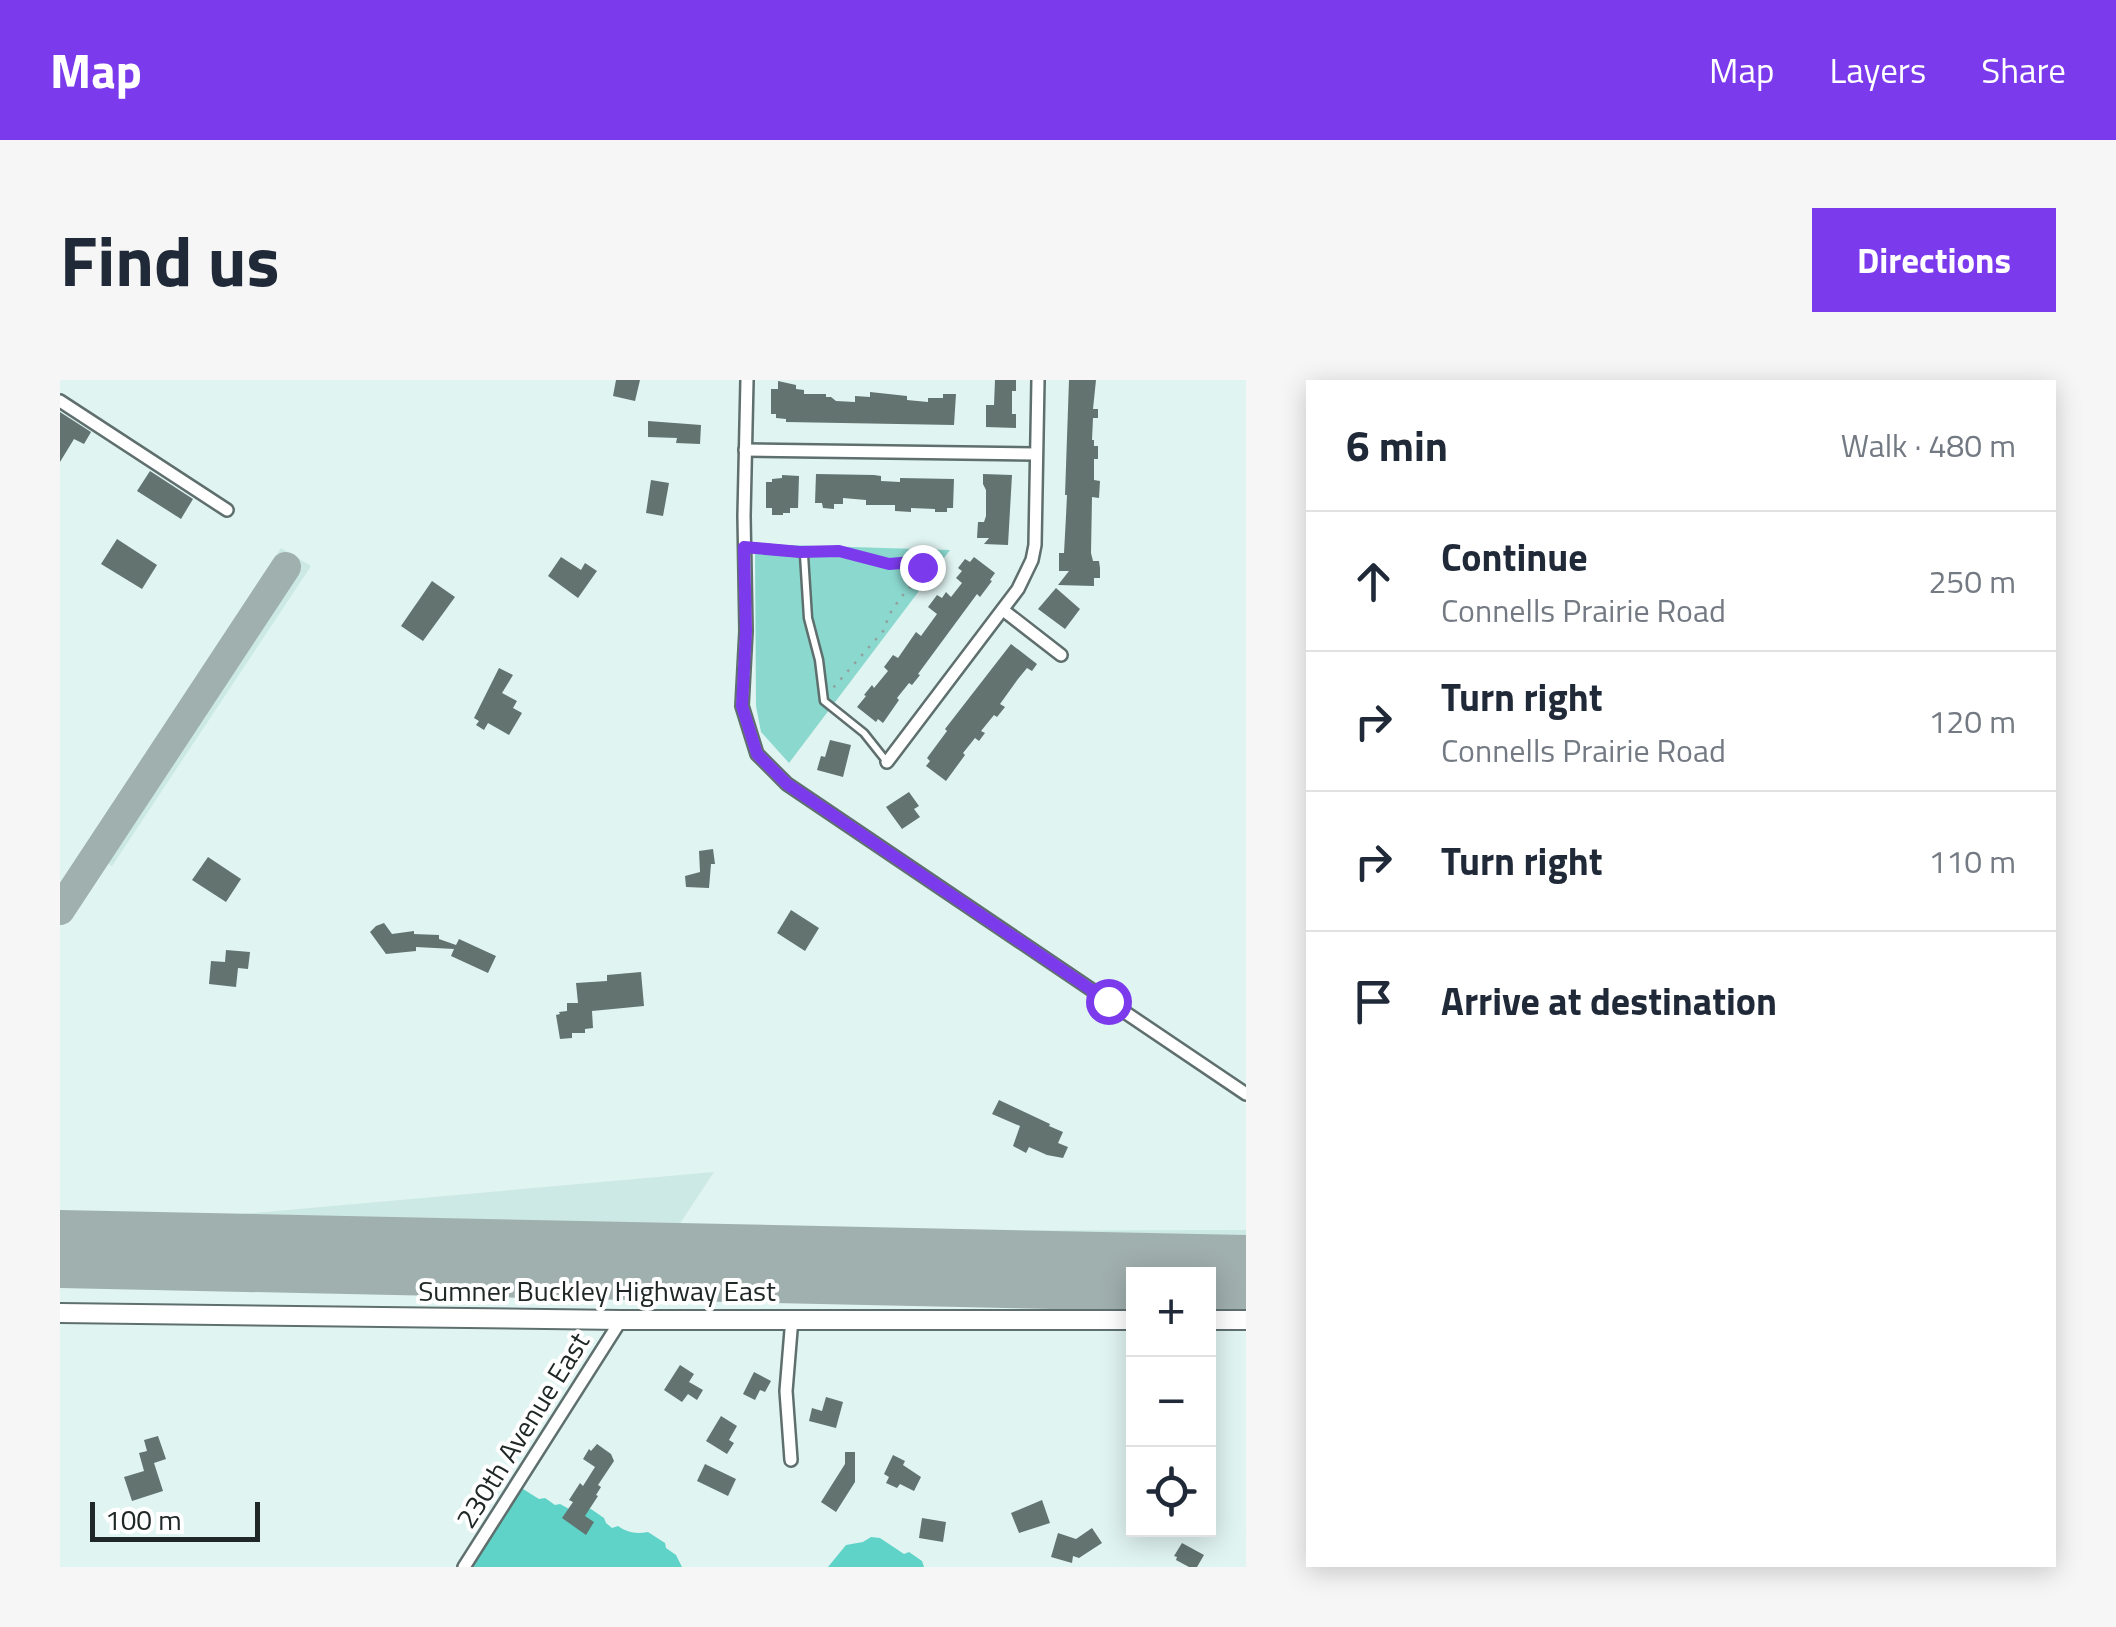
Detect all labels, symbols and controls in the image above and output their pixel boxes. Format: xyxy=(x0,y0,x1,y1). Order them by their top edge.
text: Map xyxy=(50,34,142,107)
text: Map xyxy=(1709,43,1774,97)
text: Layers xyxy=(1829,43,1926,97)
text: Share xyxy=(1981,43,2066,97)
text: Find us xyxy=(60,207,280,313)
button: Directions xyxy=(1812,208,2056,312)
text: 6 min xyxy=(1346,413,1448,477)
text: Walk · 480 m xyxy=(1841,421,2016,469)
text: Continue xyxy=(1441,528,1588,586)
route end xyxy=(900,545,946,591)
icon: ahead xyxy=(1346,554,1401,609)
text: 250 m xyxy=(1928,557,2016,605)
text: Connells Prairie Road xyxy=(1441,586,1726,634)
text: Turn right xyxy=(1441,668,1603,726)
icon: right xyxy=(1346,694,1401,749)
text: 120 m xyxy=(1928,697,2016,745)
text: Connells Prairie Road xyxy=(1441,726,1726,774)
text: Turn right xyxy=(1441,832,1603,890)
icon: right xyxy=(1346,834,1401,889)
text: 110 m xyxy=(1928,837,2016,885)
text: Arrive at destination xyxy=(1441,972,1777,1030)
icon: arrive xyxy=(1346,974,1401,1029)
route start xyxy=(1086,979,1132,1025)
map controls xyxy=(1126,1267,1216,1537)
button: + xyxy=(1126,1267,1216,1357)
street label: Sumner Buckley Highway East xyxy=(418,1269,776,1312)
street label: 230th Avenue East xyxy=(444,1323,600,1536)
button: − xyxy=(1126,1357,1216,1447)
button: locate xyxy=(1126,1447,1216,1537)
scale bar xyxy=(90,1497,260,1542)
text: 100 m xyxy=(105,1498,182,1541)

